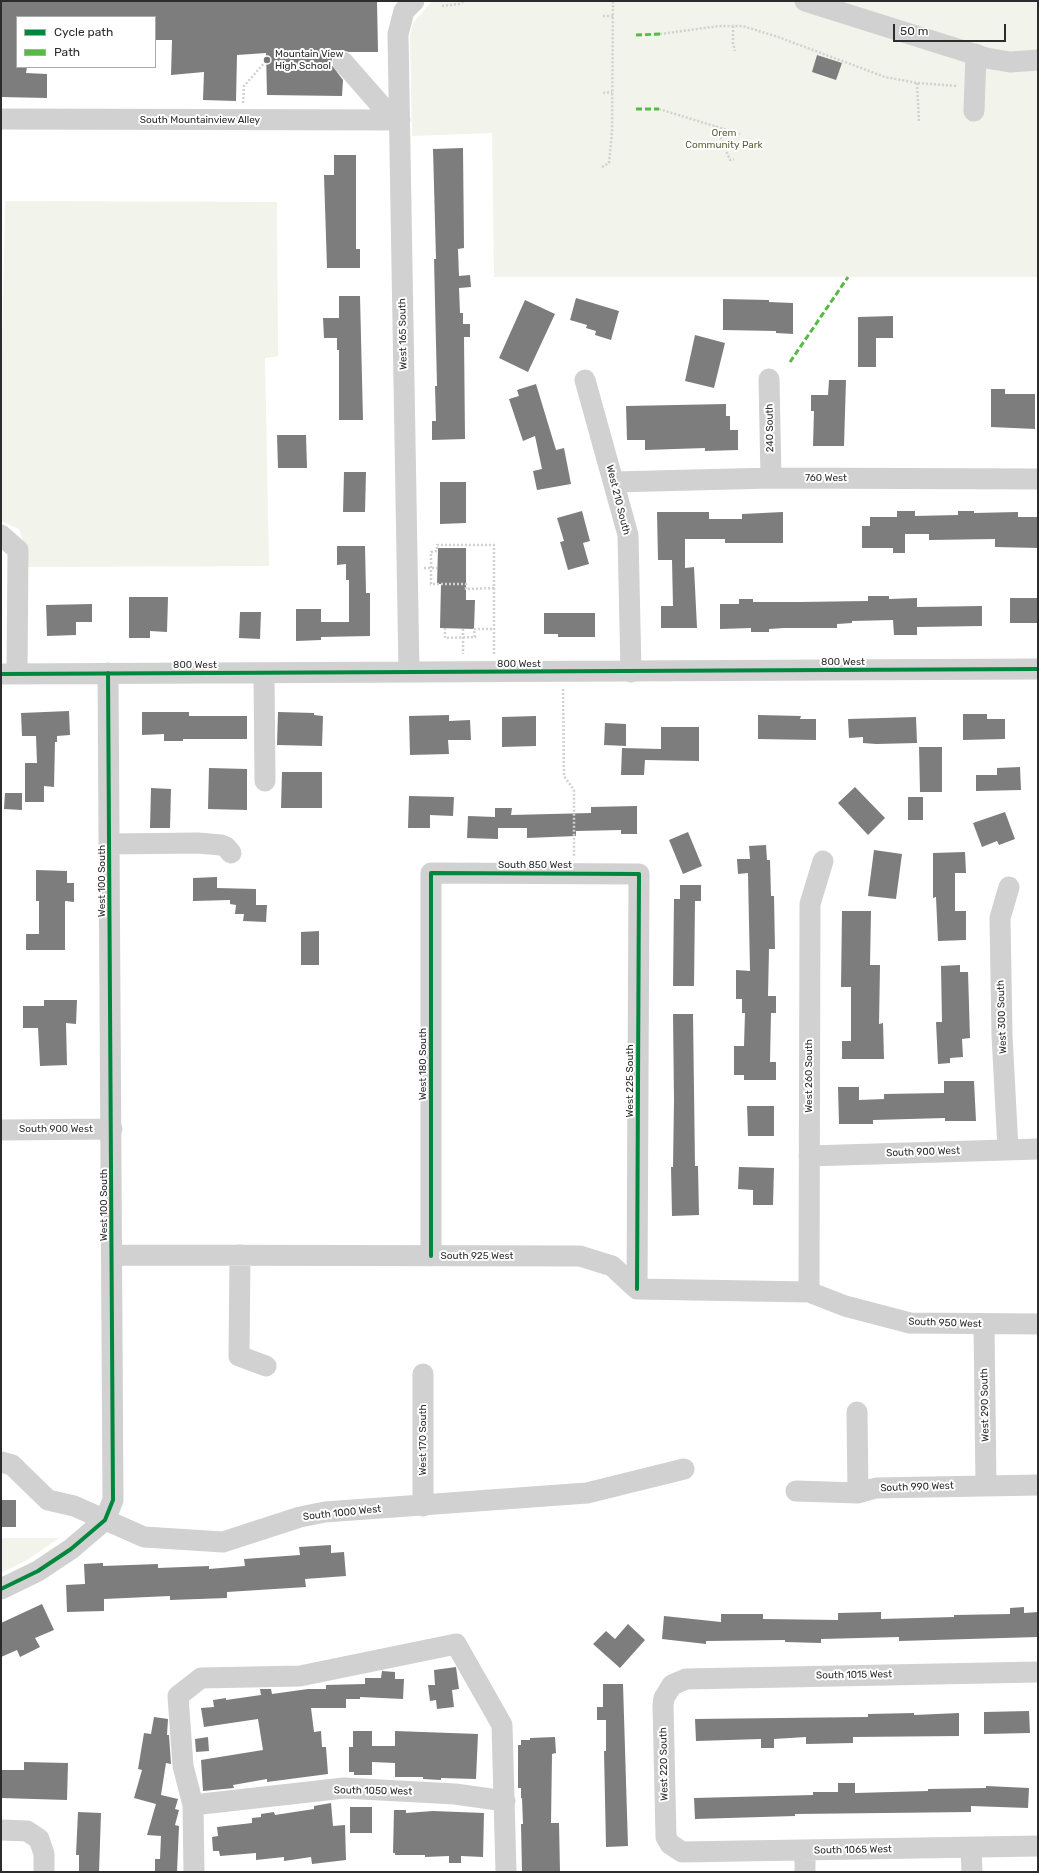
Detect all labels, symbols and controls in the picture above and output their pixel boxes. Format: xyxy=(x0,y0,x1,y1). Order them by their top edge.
legend xyxy=(16,16,156,68)
scale bar xyxy=(895,16,1008,42)
text: 50 m xyxy=(900,24,928,38)
text: Cycle path xyxy=(54,25,113,39)
text: Path xyxy=(54,45,80,59)
place label: Mountain View High School xyxy=(275,48,343,72)
marker: Mountain View High School xyxy=(262,55,272,65)
street label: South Mountainview Alley xyxy=(140,114,260,126)
park label: Orem Community Park xyxy=(685,127,763,150)
street label: West 165 South xyxy=(396,298,410,370)
street label: 240 South xyxy=(764,404,776,452)
street label: West 210 South xyxy=(603,464,633,536)
street label: 760 West xyxy=(805,472,847,484)
street label: 800 West xyxy=(821,656,865,668)
street label: 800 West xyxy=(497,658,541,670)
street label: 800 West xyxy=(173,659,217,671)
street label: West 100 South xyxy=(96,845,108,917)
street label: South 850 West xyxy=(498,859,572,871)
street label: West 300 South xyxy=(995,980,1009,1054)
street label: West 180 South xyxy=(417,1028,429,1100)
street label: West 260 South xyxy=(803,1039,815,1113)
street label: West 225 South xyxy=(624,1045,636,1117)
street label: South 900 West xyxy=(19,1123,93,1135)
street label: South 900 West xyxy=(886,1145,960,1159)
street label: West 100 South xyxy=(98,1169,110,1241)
street label: South 925 West xyxy=(440,1250,514,1262)
street label: South 950 West xyxy=(908,1316,982,1330)
street label: West 290 South xyxy=(978,1368,992,1442)
street label: West 170 South xyxy=(417,1404,429,1476)
street label: South 990 West xyxy=(880,1480,954,1494)
street label: South 1000 West xyxy=(302,1503,382,1523)
street label: South 1015 West xyxy=(816,1668,892,1682)
street label: West 220 South xyxy=(657,1727,671,1801)
street label: South 1050 West xyxy=(334,1784,412,1798)
street label: South 1065 West xyxy=(814,1843,892,1857)

